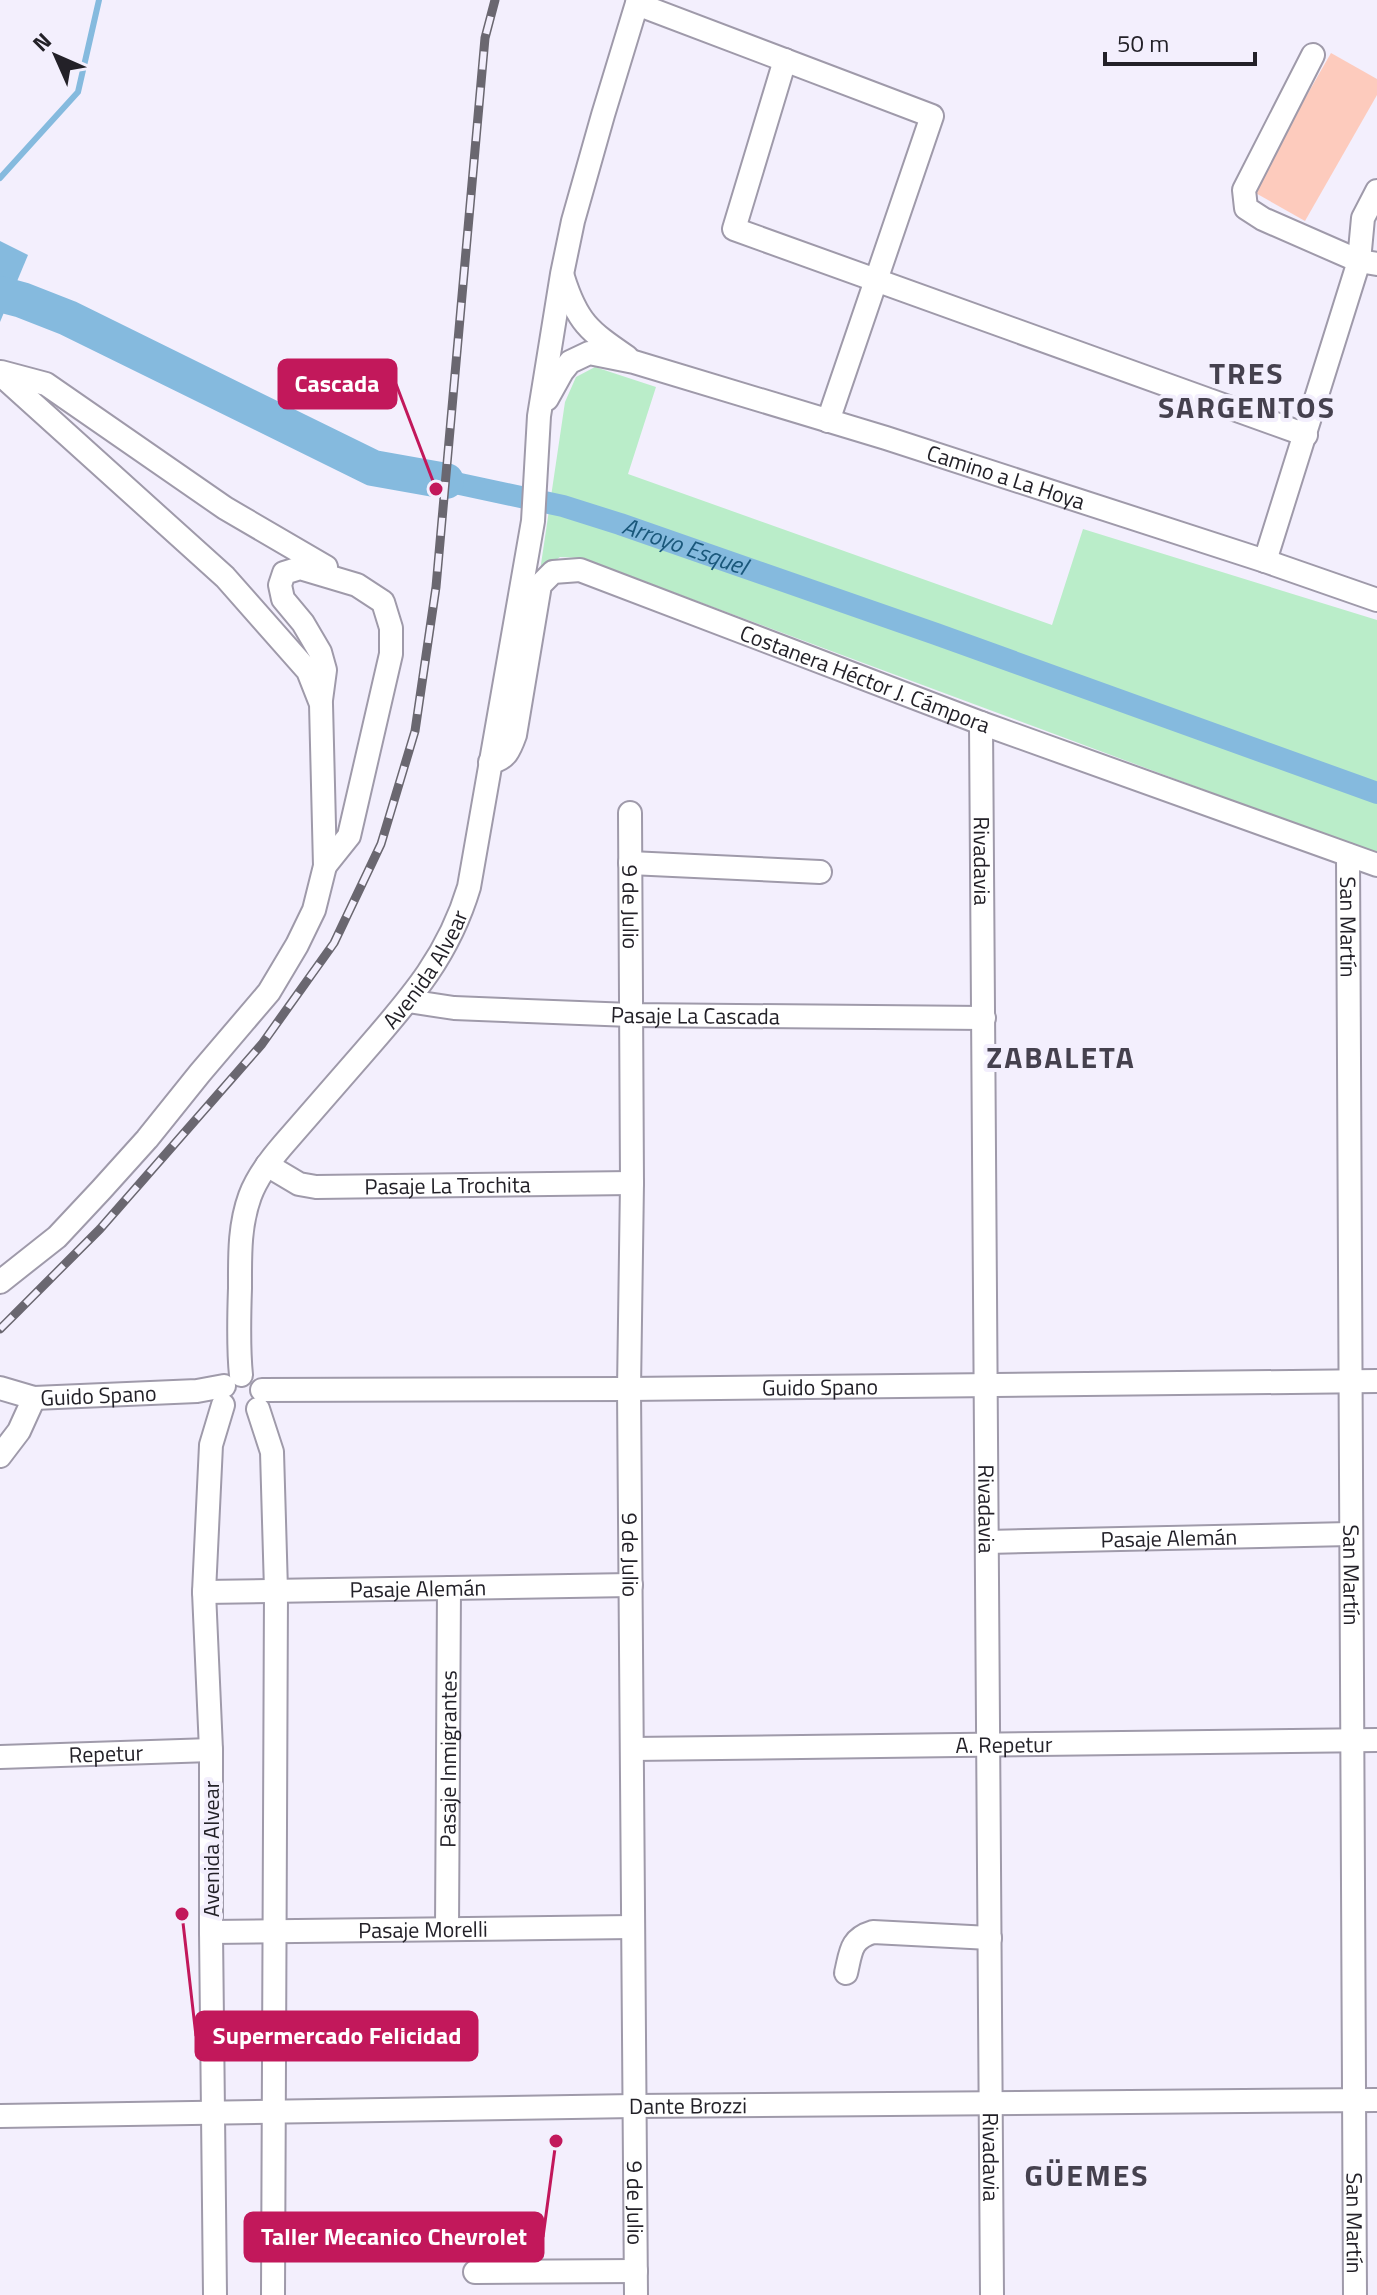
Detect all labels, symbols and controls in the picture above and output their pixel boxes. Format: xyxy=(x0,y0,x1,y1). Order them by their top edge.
north arrow xyxy=(16,16,96,96)
scale bar xyxy=(1105,16,1255,66)
text: N xyxy=(24,24,59,59)
text: 50 m xyxy=(1117,25,1169,61)
district label: TRES SARGENTOS xyxy=(1158,350,1336,430)
callout: Cascada xyxy=(279,360,396,408)
text: Cascada xyxy=(294,365,380,401)
street label: Camino a La Hoya xyxy=(923,435,1089,519)
water label: Arroyo Esquel xyxy=(618,507,755,585)
street label: Costanera Héctor J. Cámpora xyxy=(735,616,995,742)
street label: Rivadavia xyxy=(965,816,999,906)
street label: 9 de Julio xyxy=(613,865,648,949)
street label: San Martín xyxy=(1331,876,1366,978)
street label: Avenida Alvear xyxy=(374,904,477,1036)
street label: Pasaje La Cascada xyxy=(610,997,780,1033)
district label: ZABALETA xyxy=(986,1034,1136,1080)
street label: Pasaje La Trochita xyxy=(364,1167,531,1203)
street label: Guido Spano xyxy=(762,1369,878,1405)
street label: Guido Spano xyxy=(40,1376,157,1415)
street label: Rivadavia xyxy=(969,1464,1004,1554)
street label: 9 de Julio xyxy=(613,1513,648,1597)
street label: Pasaje Alemán xyxy=(1100,1519,1238,1556)
street label: San Martín xyxy=(1334,1524,1369,1626)
street label: Pasaje Alemán xyxy=(349,1570,487,1607)
street label: Pasaje Inmigrantes xyxy=(430,1670,466,1848)
street label: A. Repetur xyxy=(955,1727,1053,1762)
street label: Repetur xyxy=(68,1735,144,1772)
street label: Avenida Alvear xyxy=(194,1780,228,1917)
street label: Pasaje Morelli xyxy=(358,1912,488,1947)
callout: Supermercado Felicidad xyxy=(196,2012,477,2060)
text: Supermercado Felicidad xyxy=(213,2017,461,2053)
street label: Dante Brozzi xyxy=(629,2088,747,2123)
street label: Rivadavia xyxy=(974,2112,1008,2202)
district label: GÜEMES xyxy=(1024,2152,1150,2198)
street label: 9 de Julio xyxy=(618,2161,653,2245)
street label: San Martín xyxy=(1337,2172,1372,2274)
callout: Taller Mecanico Chevrolet xyxy=(245,2213,543,2261)
text: Taller Mecanico Chevrolet xyxy=(261,2218,527,2254)

